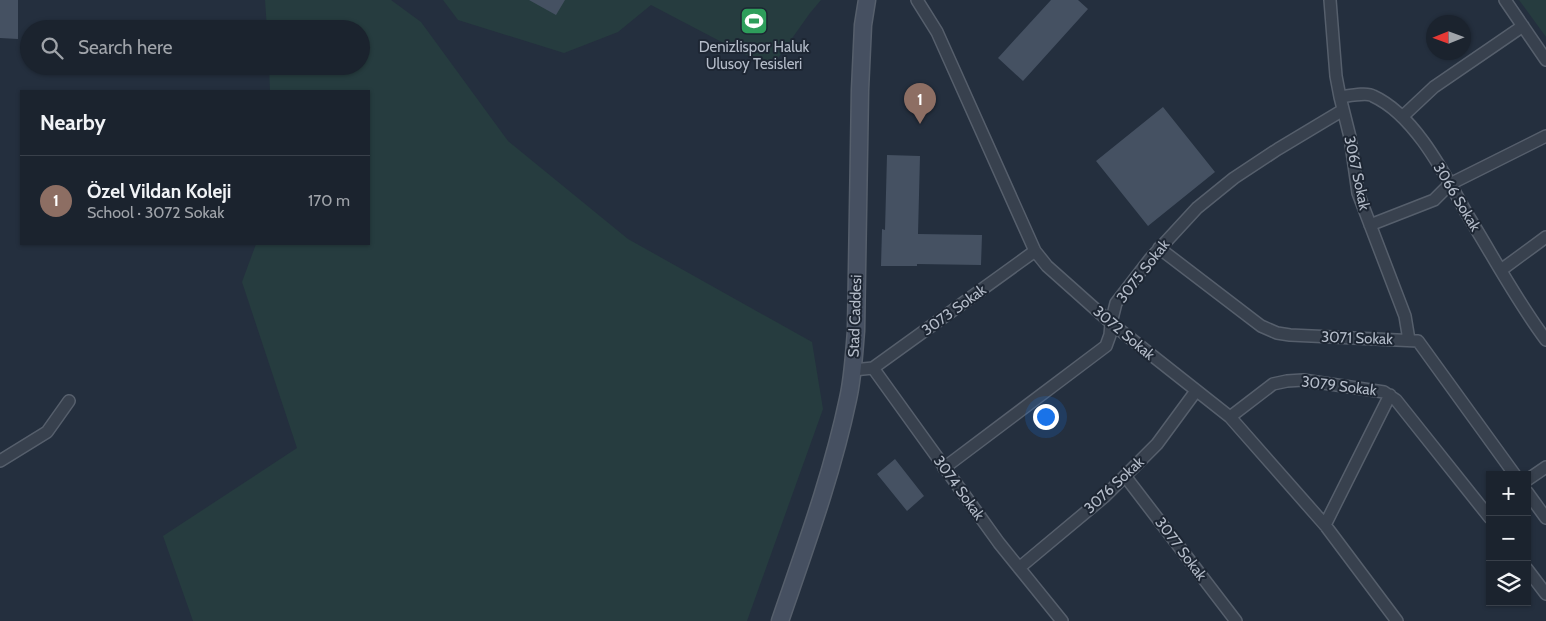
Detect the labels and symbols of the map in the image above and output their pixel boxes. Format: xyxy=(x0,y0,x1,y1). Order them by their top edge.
sports icon: Denizlispor Haluk Ulusoy Tesisleri xyxy=(739,6,769,36)
north arrow xyxy=(1426,15,1471,60)
place label: Denizlispor Haluk Ulusoy Tesisleri xyxy=(699,38,810,73)
pin: 1 xyxy=(904,83,936,124)
street label: 3067 Sokak xyxy=(1340,134,1374,212)
street label: 3066 Sokak xyxy=(1430,160,1485,235)
street label: 3075 Sokak xyxy=(1113,236,1173,306)
street label: Stad Caddesi xyxy=(845,274,865,358)
street label: 3073 Sokak xyxy=(918,281,990,339)
street label: 3072 Sokak xyxy=(1090,302,1159,364)
street label: 3071 Sokak xyxy=(1321,328,1393,348)
street label: 3079 Sokak xyxy=(1300,372,1378,400)
your location xyxy=(1033,404,1059,430)
street label: 3074 Sokak xyxy=(930,452,989,524)
street label: 3076 Sokak xyxy=(1080,453,1148,517)
street label: 3077 Sokak xyxy=(1151,514,1211,584)

